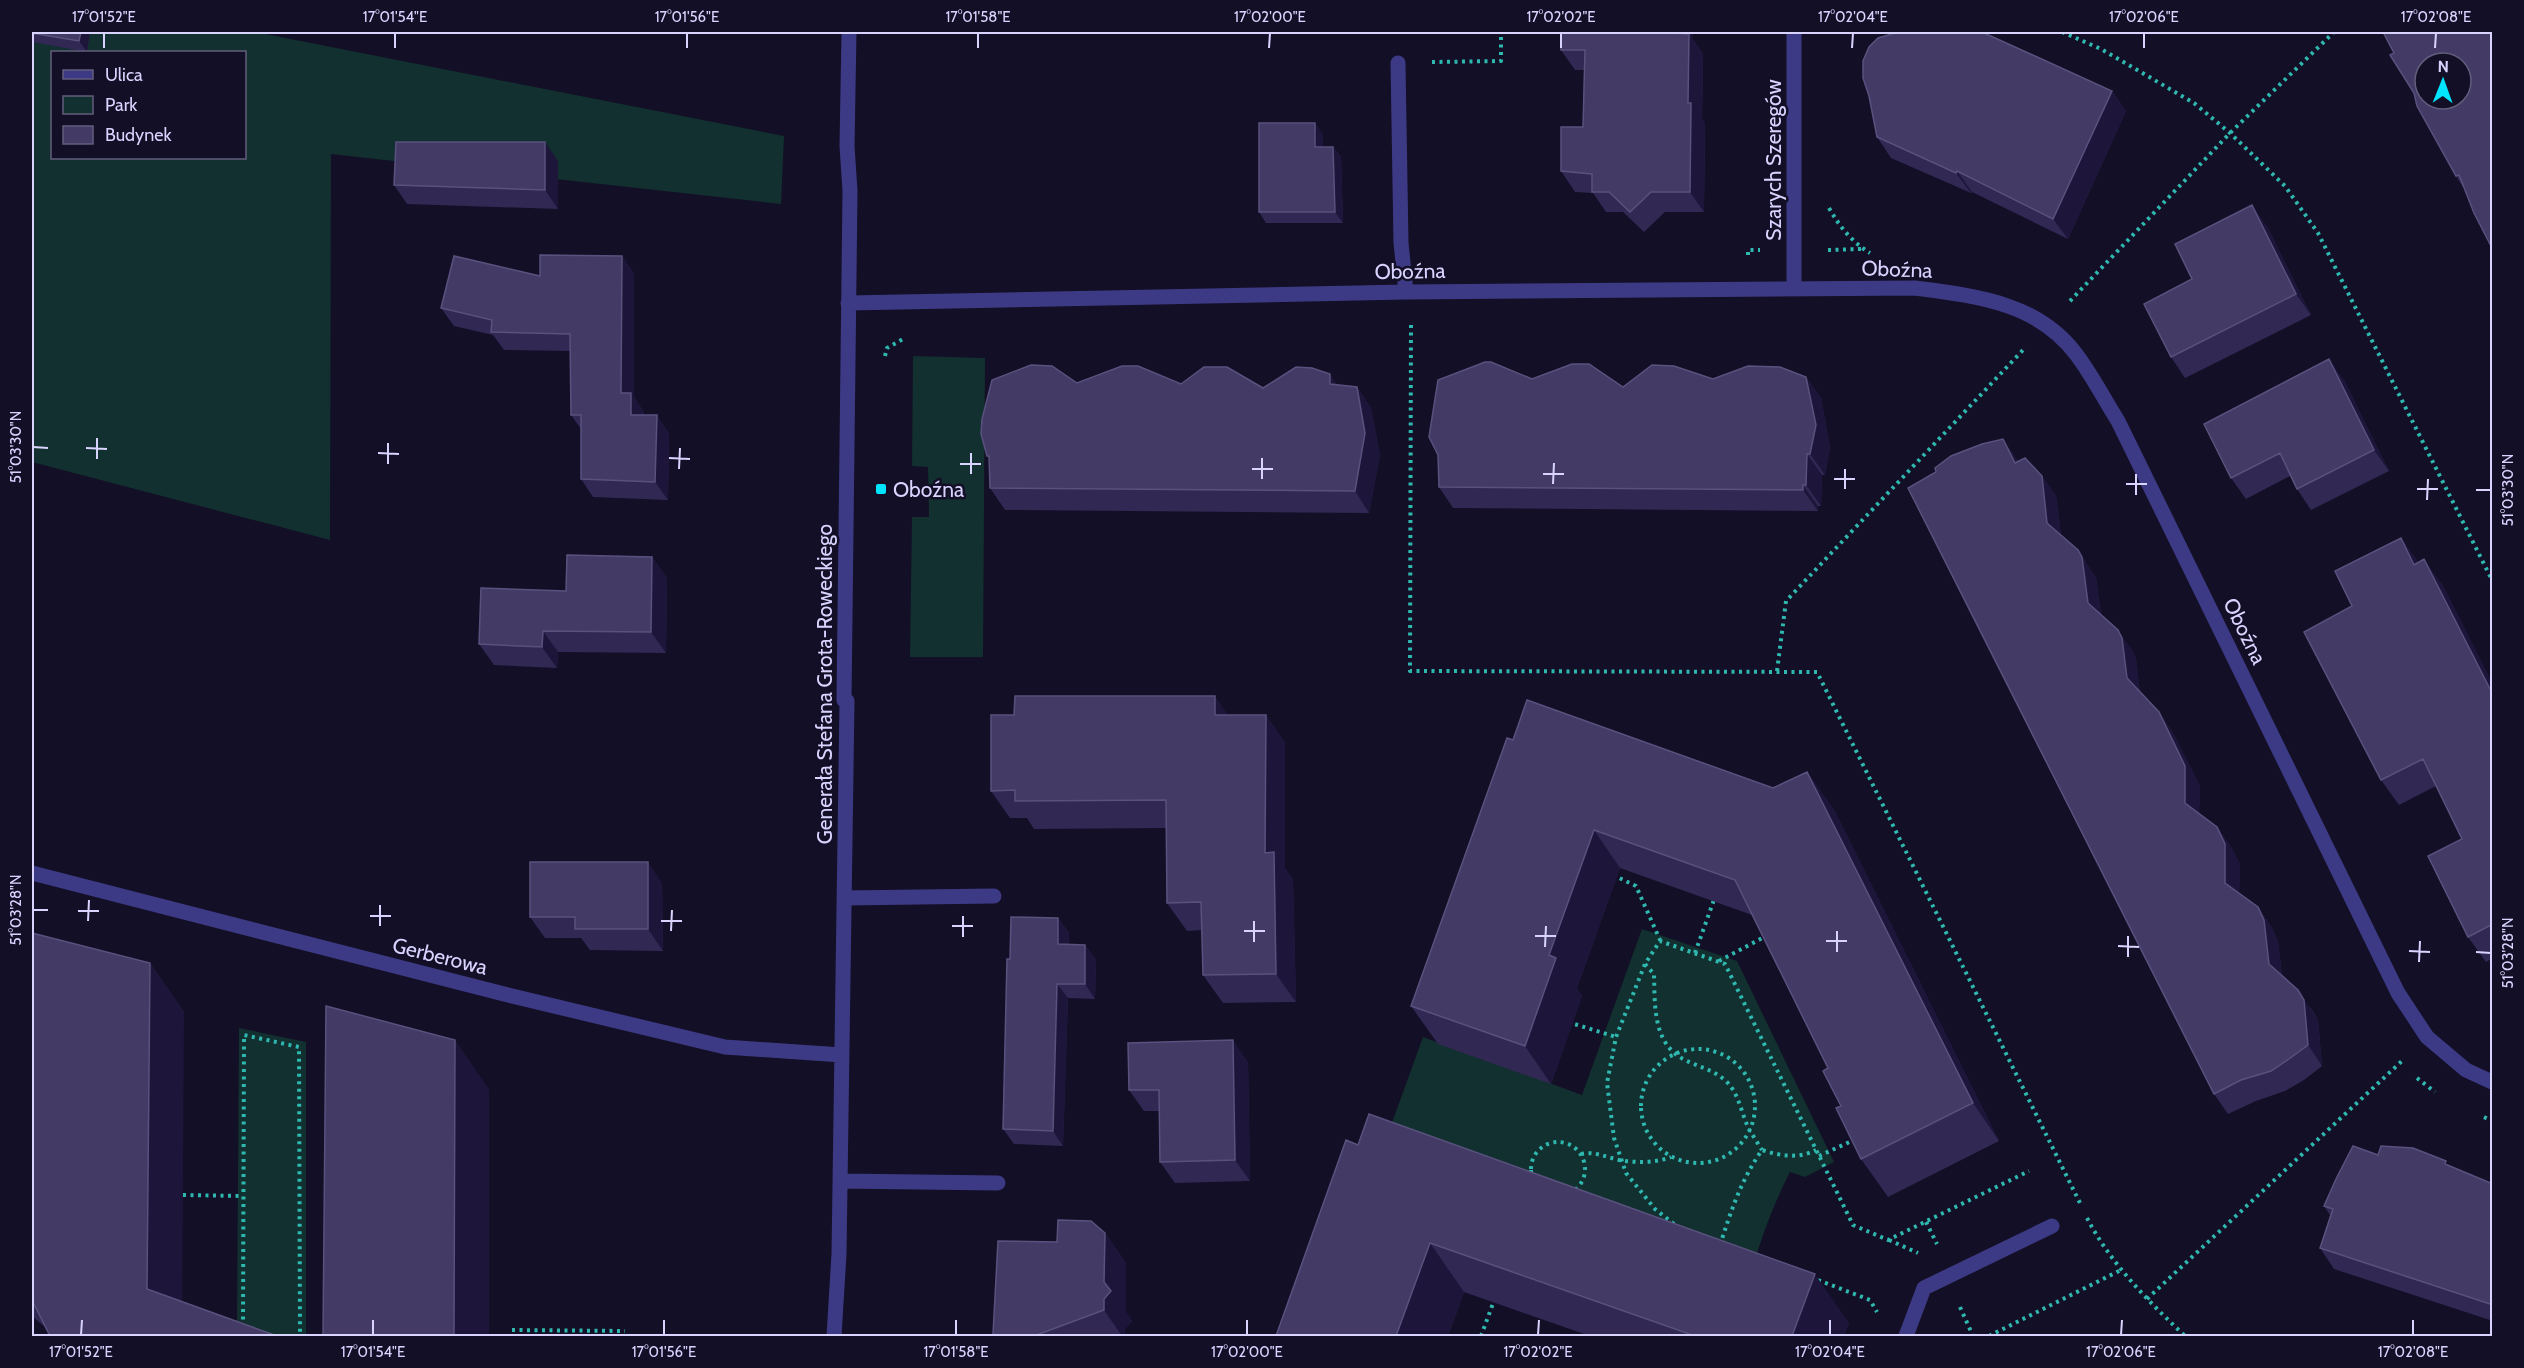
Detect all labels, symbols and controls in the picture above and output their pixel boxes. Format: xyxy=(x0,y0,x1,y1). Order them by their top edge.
text: 17°01'52"E xyxy=(72,8,136,26)
text: 17°01'54"E xyxy=(363,8,427,26)
text: 17°01'56"E xyxy=(655,8,719,26)
text: 17°01'58"E xyxy=(945,8,1011,26)
text: 17°02'00"E xyxy=(1234,8,1306,26)
text: 17°02'02"E xyxy=(1526,8,1596,26)
text: 17°02'04"E xyxy=(1818,8,1888,26)
text: 17°02'06"E xyxy=(2109,8,2179,26)
text: 17°02'08"E xyxy=(2401,8,2471,26)
legend xyxy=(51,51,246,159)
north arrow xyxy=(2413,51,2473,111)
text: N xyxy=(2437,57,2449,76)
text: Ulica xyxy=(105,64,143,86)
street label: Szarych Szeregów xyxy=(1761,79,1786,241)
text: Park xyxy=(105,94,138,116)
text: Budynek xyxy=(105,124,172,146)
street label: Oboźna xyxy=(1861,255,1933,283)
street label: Oboźna xyxy=(1374,258,1446,284)
text: 51°03'30"N xyxy=(7,411,25,483)
text: 51°03'30"N xyxy=(2499,454,2517,526)
place label: Oboźna xyxy=(893,477,964,502)
marker: Oboźna xyxy=(874,482,888,496)
street label: Generała Stefana Grota-Roweckiego xyxy=(812,524,837,844)
street label: Oboźna xyxy=(2218,594,2272,668)
text: 51°03'28"N xyxy=(7,875,25,945)
text: 51°03'28"N xyxy=(2499,918,2517,988)
street label: Gerberowa xyxy=(390,932,490,980)
text: 17°01'52"E xyxy=(49,1343,113,1361)
text: 17°01'54"E xyxy=(341,1343,405,1361)
text: 17°01'56"E xyxy=(632,1343,696,1361)
text: 17°01'58"E xyxy=(923,1343,989,1361)
text: 17°02'00"E xyxy=(1211,1343,1283,1361)
text: 17°02'02"E xyxy=(1503,1343,1573,1361)
text: 17°02'04"E xyxy=(1795,1343,1865,1361)
text: 17°02'06"E xyxy=(2086,1343,2156,1361)
text: 17°02'08"E xyxy=(2378,1343,2448,1361)

